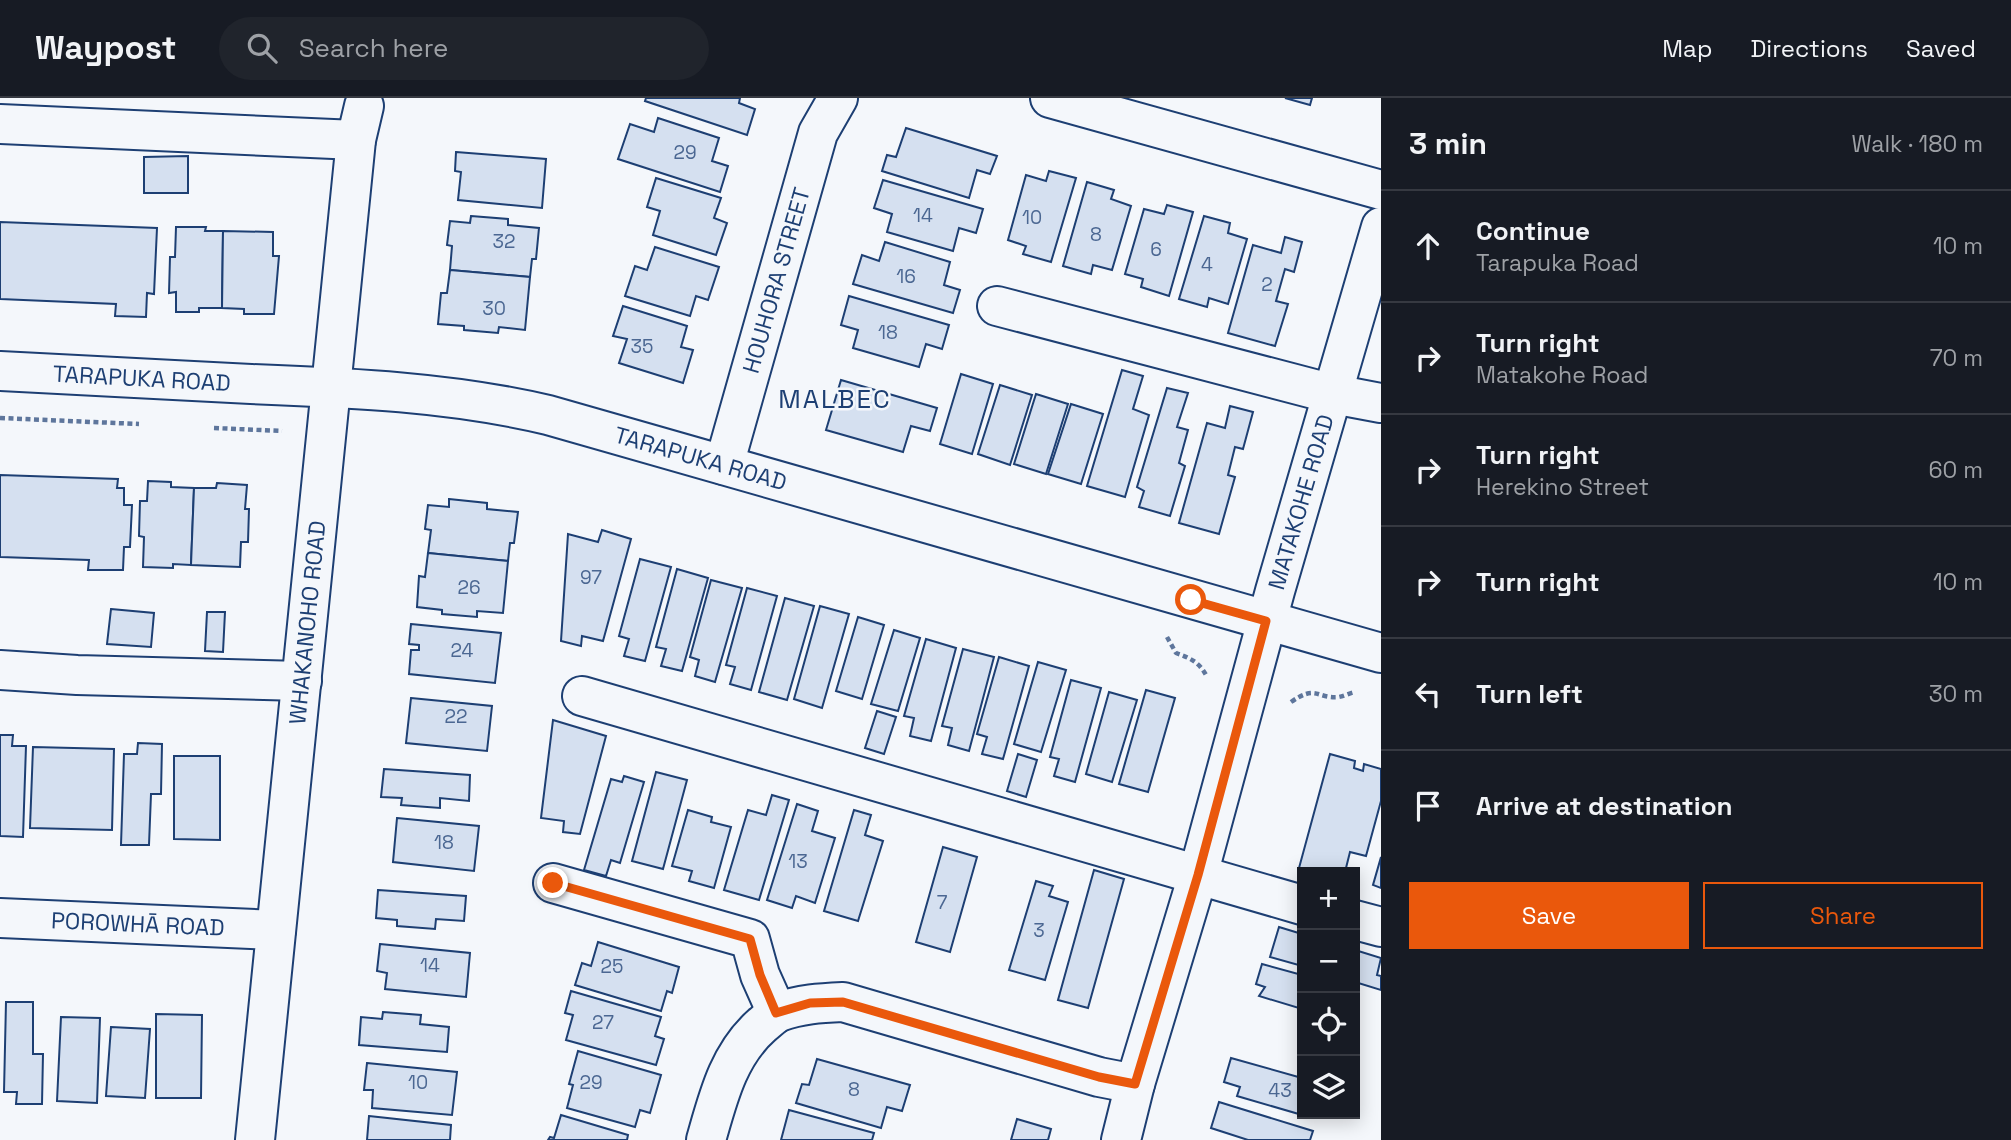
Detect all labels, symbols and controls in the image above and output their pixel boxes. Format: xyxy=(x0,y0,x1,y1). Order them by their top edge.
search box xyxy=(219,17,709,80)
text: Waypost xyxy=(35,27,177,69)
icon: search xyxy=(243,29,281,67)
text: Search here xyxy=(299,31,448,65)
text: Map xyxy=(1662,33,1712,64)
text: Directions xyxy=(1750,33,1868,64)
text: Saved xyxy=(1906,33,1976,64)
text: 3 min xyxy=(1409,124,1487,163)
text: Walk · 180 m xyxy=(1851,129,1983,159)
house number: 29 xyxy=(673,140,697,165)
street label: HOUHORA STREET xyxy=(736,184,817,377)
house number: 14 xyxy=(913,203,933,228)
house number: 10 xyxy=(1022,205,1042,230)
text: Continue xyxy=(1476,214,1590,248)
house number: 8 xyxy=(1090,222,1102,247)
icon: ahead xyxy=(1409,227,1447,265)
house number: 32 xyxy=(493,229,515,254)
text: 10 m xyxy=(1933,231,1983,261)
house number: 6 xyxy=(1150,237,1162,262)
text: Tarapuka Road xyxy=(1476,248,1639,278)
house number: 4 xyxy=(1201,252,1213,277)
house number: 16 xyxy=(896,264,916,289)
house number: 2 xyxy=(1261,272,1273,297)
house number: 30 xyxy=(482,296,506,321)
house number: 18 xyxy=(878,320,898,345)
text: Turn right xyxy=(1476,326,1600,360)
house number: 35 xyxy=(631,334,653,359)
icon: right xyxy=(1409,339,1447,377)
text: 70 m xyxy=(1930,343,1983,373)
street label: TARAPUKA ROAD xyxy=(52,359,231,398)
text: Matakohe Road xyxy=(1476,360,1648,390)
district label: MALBEC xyxy=(778,382,892,416)
street label: MATAKOHE ROAD xyxy=(1261,411,1341,593)
street label: TARAPUKA ROAD xyxy=(611,420,790,497)
text: Turn right xyxy=(1476,438,1600,472)
icon: right xyxy=(1409,451,1447,489)
text: 60 m xyxy=(1928,455,1983,485)
text: Herekino Street xyxy=(1476,472,1649,502)
street label: WHAKANOHO ROAD xyxy=(282,519,332,726)
icon: right xyxy=(1409,563,1447,601)
house number: 97 xyxy=(580,565,602,590)
text: Turn right xyxy=(1476,565,1600,599)
text: 10 m xyxy=(1933,567,1983,597)
house number: 26 xyxy=(457,575,481,600)
route start xyxy=(1175,584,1206,615)
house number: 24 xyxy=(451,638,474,663)
icon: left xyxy=(1409,675,1447,713)
text: Turn left xyxy=(1476,677,1583,711)
text: 30 m xyxy=(1929,679,1983,709)
house number: 22 xyxy=(445,704,467,729)
icon: arrive xyxy=(1409,787,1447,825)
text: Arrive at destination xyxy=(1476,789,1733,823)
house number: 18 xyxy=(434,830,454,855)
house number: 13 xyxy=(788,849,808,874)
route end xyxy=(537,867,568,898)
map controls xyxy=(1297,867,1360,1119)
button: + xyxy=(1297,867,1360,930)
button: Save xyxy=(1409,882,1689,949)
button: Share xyxy=(1703,882,1983,949)
house number: 7 xyxy=(937,890,948,915)
street label: POROWHĀ ROAD xyxy=(50,905,225,943)
house number: 3 xyxy=(1033,918,1045,943)
button: − xyxy=(1297,930,1360,993)
house number: 14 xyxy=(420,953,440,978)
house number: 25 xyxy=(601,954,623,979)
button: locate xyxy=(1297,993,1360,1056)
house number: 27 xyxy=(592,1010,614,1035)
button: layers xyxy=(1297,1056,1360,1119)
house number: 10 xyxy=(408,1070,428,1095)
house number: 29 xyxy=(579,1070,603,1095)
house number: 8 xyxy=(848,1077,860,1102)
house number: 43 xyxy=(1268,1078,1292,1103)

